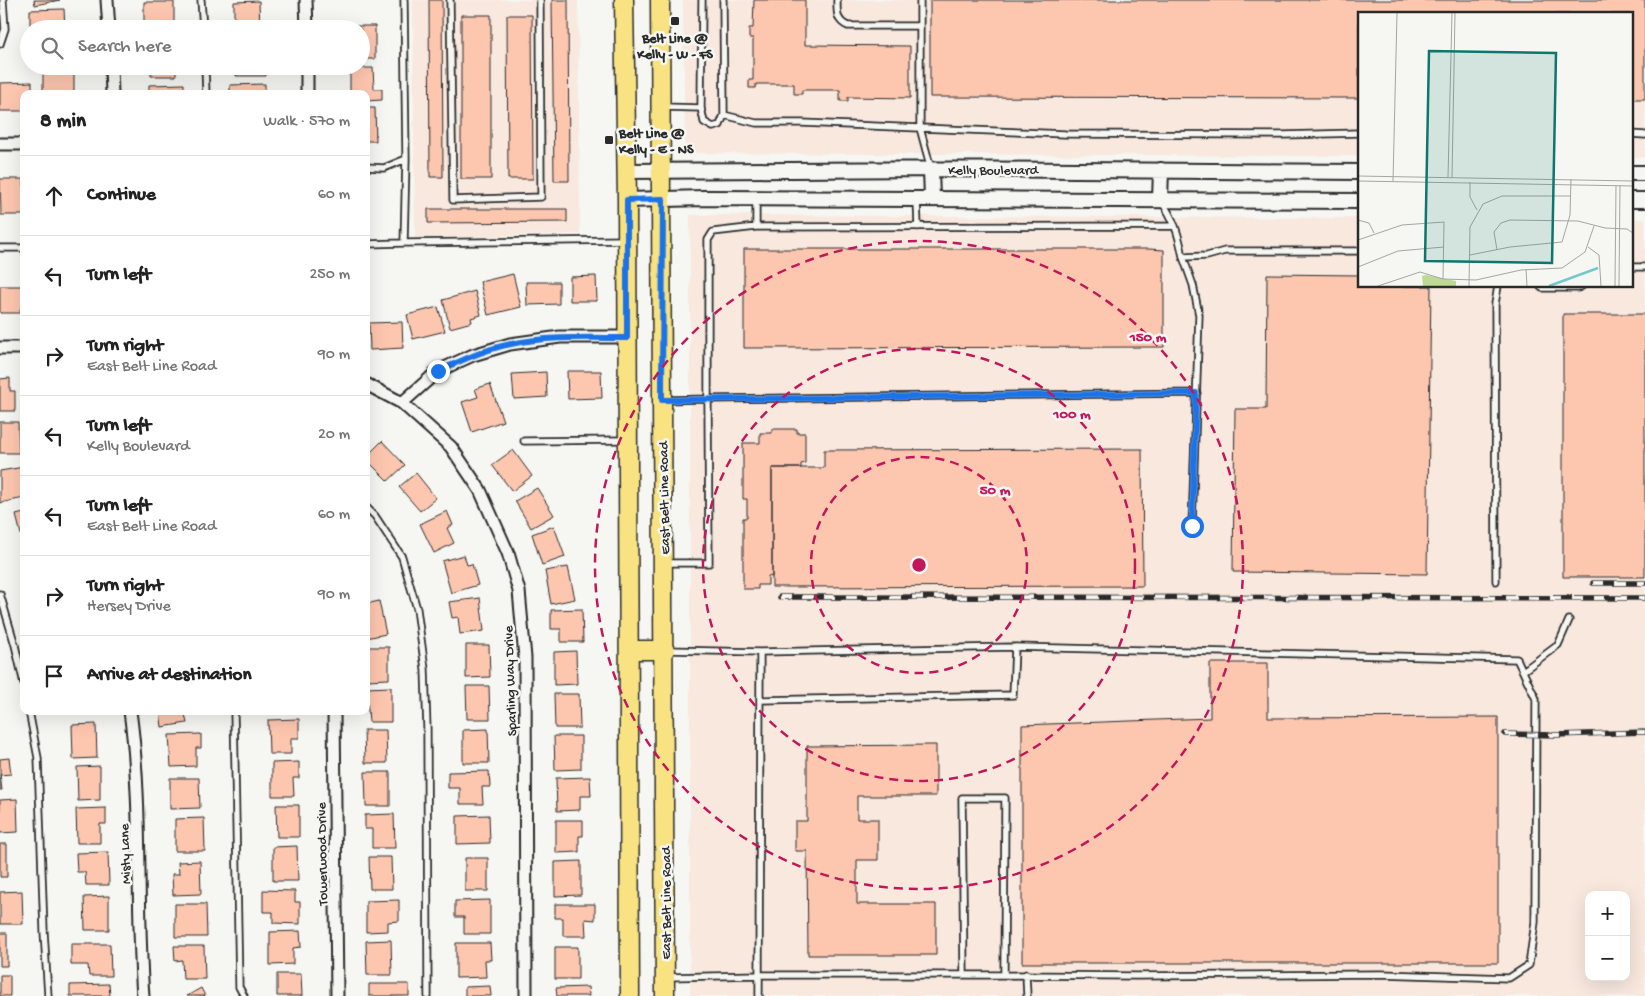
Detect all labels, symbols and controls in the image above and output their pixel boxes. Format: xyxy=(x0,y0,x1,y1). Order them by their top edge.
inset map xyxy=(1358,12,1632,288)
marker: Belt Line @ Kelly - W - FS xyxy=(669,15,681,27)
search box xyxy=(20,20,370,75)
place label: Belt Line @ Kelly - W - FS xyxy=(636,31,713,64)
icon: search xyxy=(38,34,66,62)
text: Search here xyxy=(78,36,172,59)
text: 8 min xyxy=(40,110,86,135)
text: Walk · 570 m xyxy=(263,113,350,132)
place label: Belt Line @ Kelly - E - NS xyxy=(618,126,694,159)
marker: Belt Line @ Kelly - E - NS xyxy=(603,134,615,146)
street label: Kelly Boulevard xyxy=(948,163,1040,180)
icon: ahead xyxy=(40,182,68,210)
text: Continue xyxy=(87,184,156,207)
text: 60 m xyxy=(318,186,350,205)
icon: left xyxy=(40,262,68,290)
text: Turn left xyxy=(87,264,151,287)
text: 250 m xyxy=(310,266,350,285)
text: 150 m xyxy=(1129,329,1167,347)
text: Turn right xyxy=(87,335,163,358)
icon: right xyxy=(40,342,68,370)
text: 90 m xyxy=(318,346,350,365)
text: East Belt Line Road xyxy=(87,358,216,377)
route end xyxy=(427,360,450,383)
text: 100 m xyxy=(1052,406,1091,424)
text: Turn left xyxy=(87,415,151,438)
icon: left xyxy=(40,422,68,450)
text: 20 m xyxy=(318,426,350,445)
text: Kelly Boulevard xyxy=(87,438,190,457)
street label: East Belt Line Road xyxy=(656,439,675,555)
text: 50 m xyxy=(980,482,1011,500)
text: Turn left xyxy=(87,495,151,518)
icon: left xyxy=(40,502,68,530)
text: 60 m xyxy=(318,506,350,525)
route start xyxy=(1181,515,1204,538)
text: East Belt Line Road xyxy=(87,518,216,537)
centre of rings xyxy=(910,556,928,574)
text: Turn right xyxy=(87,575,163,598)
icon: right xyxy=(40,582,68,610)
text: 90 m xyxy=(318,586,350,605)
text: Hersey Drive xyxy=(87,598,171,617)
street label: Sparling Way Drive xyxy=(501,625,522,736)
icon: arrive xyxy=(40,662,68,690)
text: Arrive at destination xyxy=(87,664,251,687)
street label: Towerwood Drive xyxy=(314,801,333,907)
street label: Misty Lane xyxy=(117,823,136,884)
street label: East Belt Line Road xyxy=(659,845,676,960)
map controls xyxy=(1585,891,1630,981)
button: + xyxy=(1585,891,1630,936)
button: − xyxy=(1585,936,1630,981)

